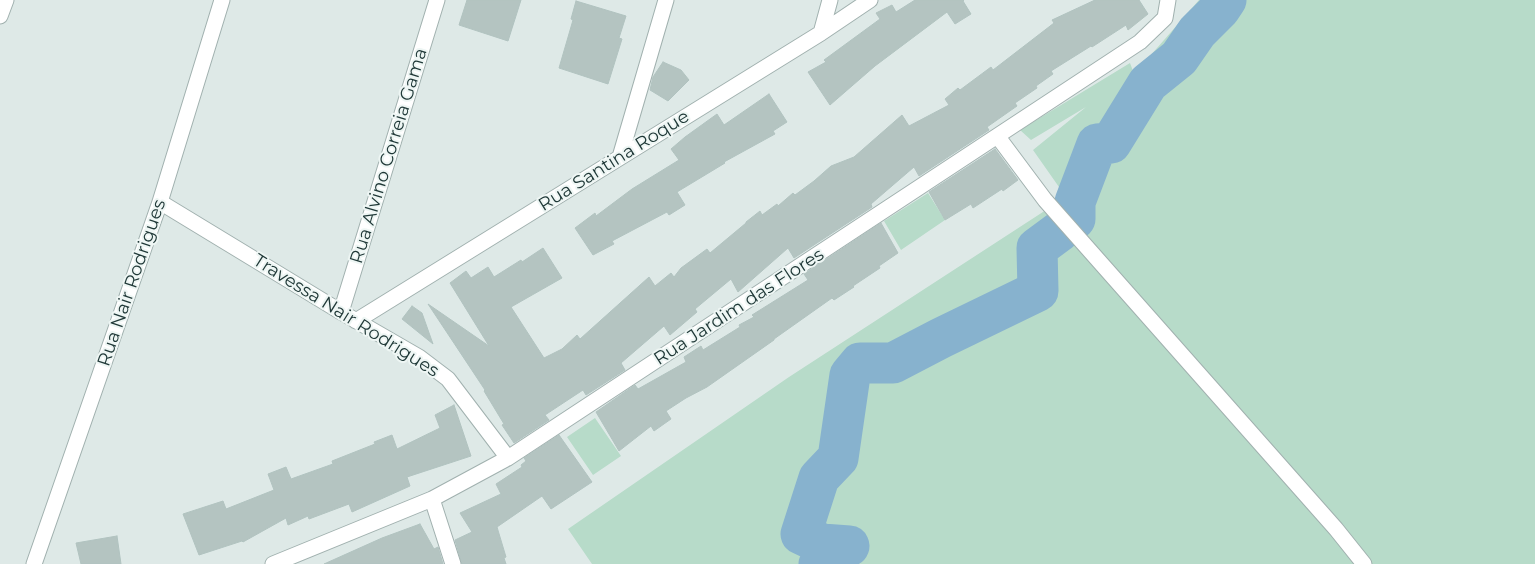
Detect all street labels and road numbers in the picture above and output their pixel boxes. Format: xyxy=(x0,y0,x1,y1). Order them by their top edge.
street label: Rua Alvino Correia Gama xyxy=(346,46,432,266)
street label: Rua Santina Roque xyxy=(535,106,693,216)
street label: Rua Nair Rodrigues xyxy=(93,197,171,369)
street label: Rua Jardim das Flores xyxy=(650,244,828,370)
street label: Travessa Nair Rodrigues xyxy=(249,250,443,382)

